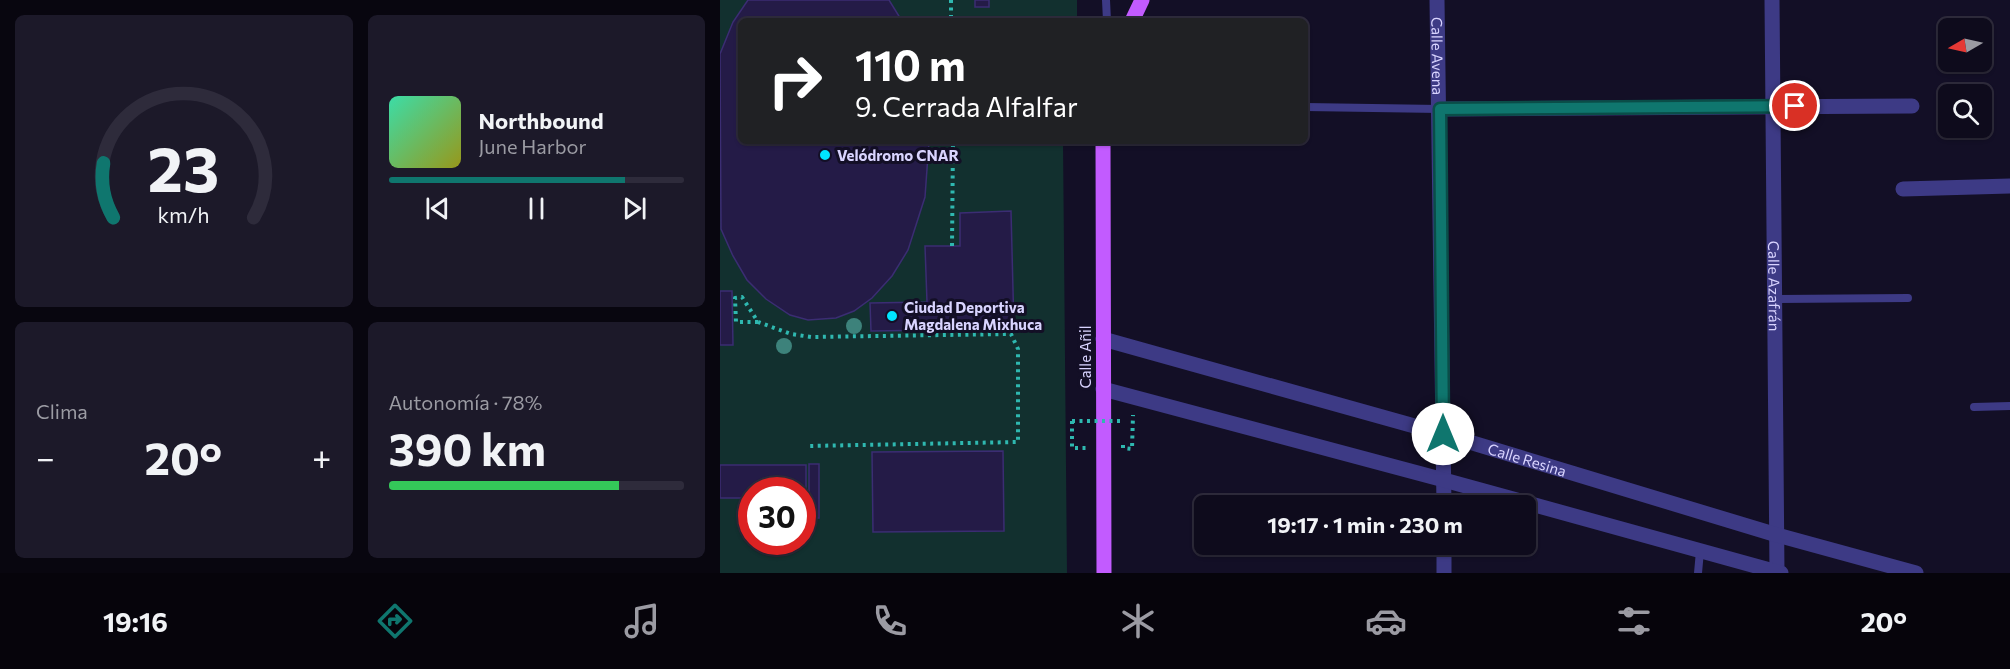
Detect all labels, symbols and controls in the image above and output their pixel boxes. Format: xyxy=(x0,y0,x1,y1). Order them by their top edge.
street label: Calle Avena xyxy=(1428,17,1447,95)
north arrow xyxy=(1938,18,1992,72)
map controls xyxy=(1938,18,1992,138)
text: 110 m xyxy=(855,38,966,90)
icon: right xyxy=(756,42,834,120)
pin xyxy=(1769,80,1820,131)
button: search xyxy=(1938,84,1992,138)
icon: arrive xyxy=(1778,89,1811,122)
text: 9. Cerrada Alfalfar xyxy=(855,90,1078,123)
text: Northbound xyxy=(479,107,604,134)
text: 23 xyxy=(148,129,220,205)
text: June Harbor xyxy=(479,134,587,158)
place label: Velódromo CNAR xyxy=(837,146,959,164)
marker: Velódromo CNAR xyxy=(818,148,832,162)
icon: previous xyxy=(421,192,454,225)
icon: pause xyxy=(520,192,553,225)
icon: next xyxy=(618,192,651,225)
text: km/h xyxy=(158,201,210,227)
street label: Calle Azafrán xyxy=(1765,241,1784,331)
place label: Ciudad Deportiva Magdalena Mixhuca xyxy=(904,298,1042,333)
marker: Ciudad Deportiva Magdalena Mixhuca xyxy=(885,309,899,323)
street label: Calle Añil xyxy=(1076,325,1094,389)
text: Autonomía · 78% xyxy=(389,390,542,414)
text: Clima xyxy=(36,399,88,423)
position arrow xyxy=(1411,402,1475,466)
text: 390 km xyxy=(389,420,546,475)
text: 20° xyxy=(145,429,222,484)
text: − xyxy=(36,436,55,477)
text: + xyxy=(312,436,332,477)
street label: Calle Resina xyxy=(1486,439,1569,480)
speed limit sign: 30 xyxy=(738,477,816,555)
text: 19:17 · 1 min · 230 m xyxy=(1267,511,1463,538)
icon: directions xyxy=(374,600,416,642)
icon: music xyxy=(621,600,663,642)
icon: phone xyxy=(869,600,911,642)
icon: climate xyxy=(1117,600,1159,642)
icon: car xyxy=(1365,600,1407,642)
icon: filters xyxy=(1613,600,1655,642)
text: 19:16 xyxy=(103,605,168,638)
text: 20° xyxy=(1860,605,1907,638)

